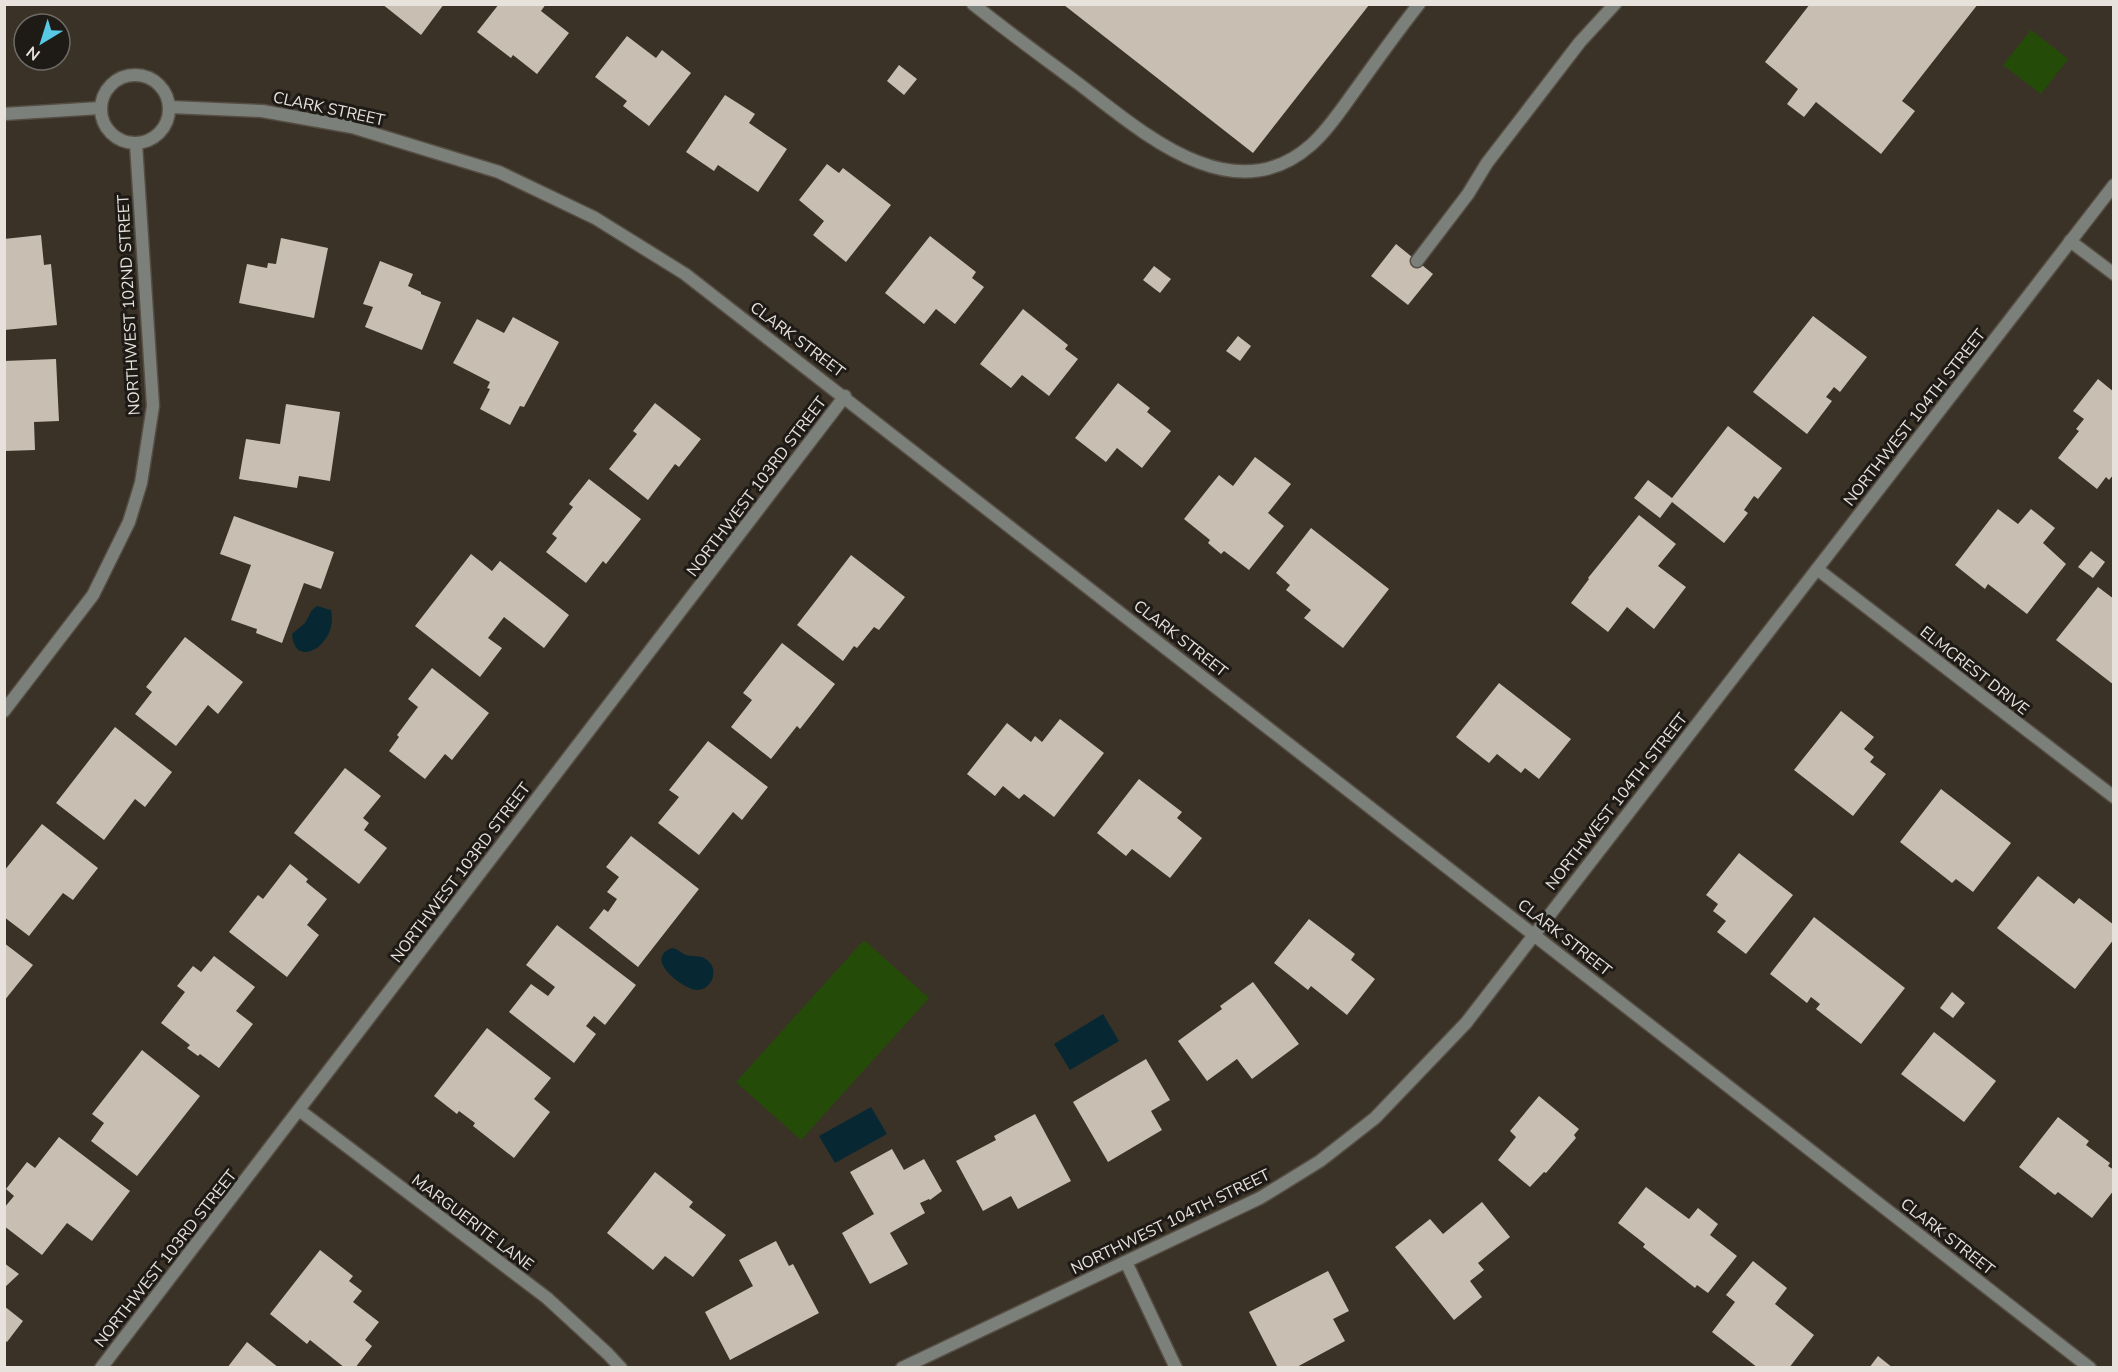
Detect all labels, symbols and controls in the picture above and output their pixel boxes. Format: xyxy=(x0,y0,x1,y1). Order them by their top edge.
north arrow xyxy=(12,12,72,72)
text: N xyxy=(22,41,45,65)
street label: CLARK STREET xyxy=(271,86,387,132)
street label: NORTHWEST 102ND STREET xyxy=(112,194,146,416)
street label: CLARK STREET xyxy=(745,297,850,383)
street label: NORTHWEST 104TH STREET xyxy=(1839,324,1991,511)
street label: NORTHWEST 103RD STREET xyxy=(682,392,832,581)
street label: CLARK STREET xyxy=(1129,595,1232,683)
street label: ELMCREST DRIVE xyxy=(1915,621,2033,720)
street label: NORTHWEST 104TH STREET xyxy=(1541,708,1693,895)
street label: NORTHWEST 103RD STREET xyxy=(386,778,536,967)
street label: CLARK STREET xyxy=(1513,894,1616,982)
street label: NORTHWEST 104TH STREET xyxy=(1067,1164,1274,1280)
street label: NORTHWEST 103RD STREET xyxy=(89,1165,242,1352)
street label: MARGUERITE LANE xyxy=(407,1170,538,1276)
street label: CLARK STREET xyxy=(1896,1193,1999,1281)

